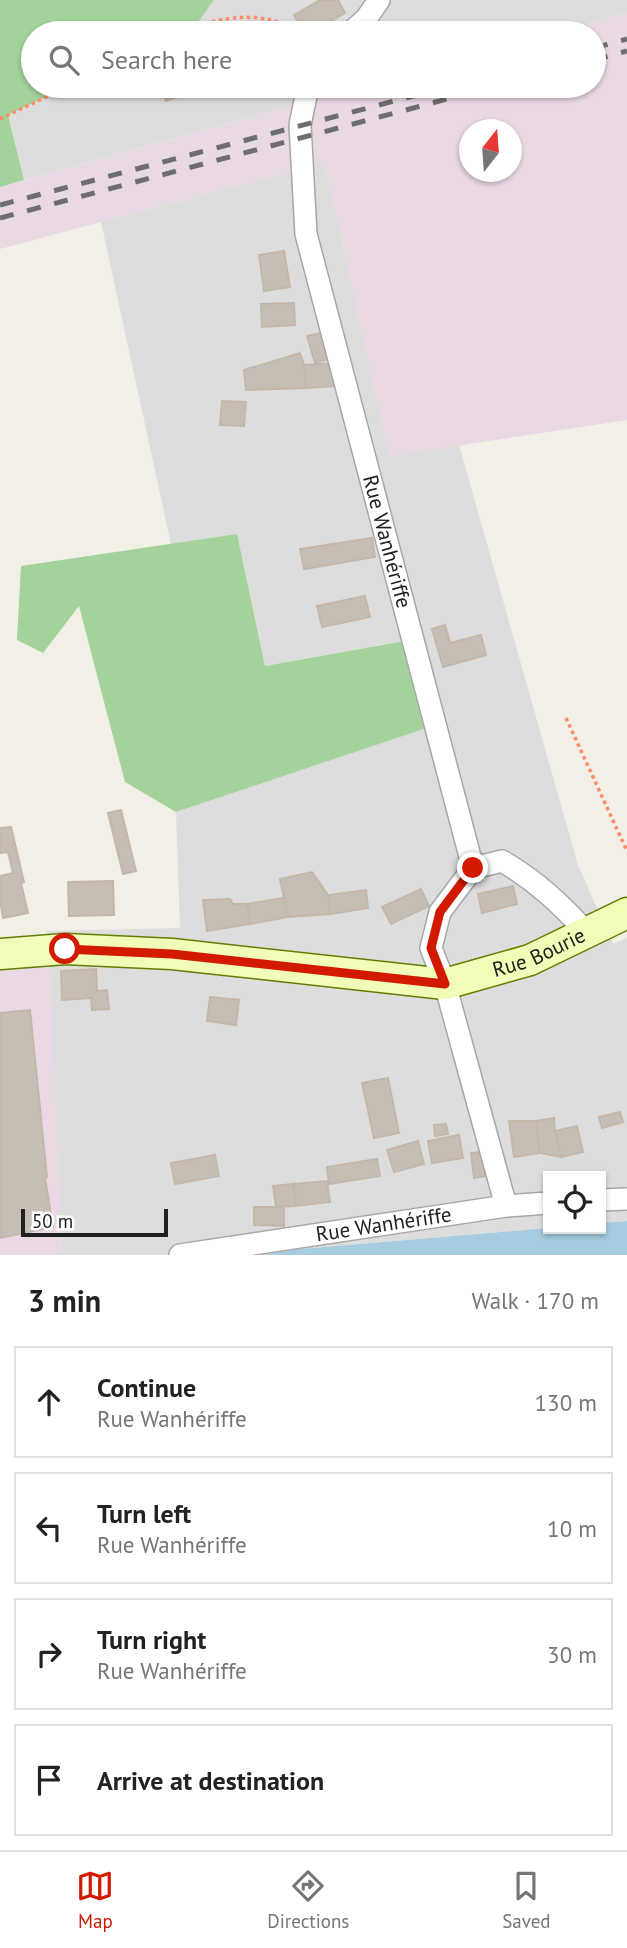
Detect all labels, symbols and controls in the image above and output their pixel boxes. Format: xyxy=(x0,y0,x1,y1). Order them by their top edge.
search box xyxy=(21,21,606,98)
icon: search xyxy=(45,41,83,79)
text: Search here xyxy=(101,43,232,76)
north arrow xyxy=(459,119,522,182)
street label: Rue Wanhériffe xyxy=(357,472,418,611)
route end xyxy=(457,852,488,883)
street label: Rue Bourie xyxy=(489,921,590,983)
route start xyxy=(49,933,80,964)
map controls xyxy=(543,1171,606,1234)
button: locate xyxy=(543,1171,606,1234)
street label: Rue Wanhériffe xyxy=(314,1200,453,1247)
scale bar xyxy=(21,1206,168,1238)
text: 50 m xyxy=(32,1209,73,1233)
text: 3 min xyxy=(28,1281,101,1320)
text: Walk · 170 m xyxy=(472,1286,599,1315)
text: Continue xyxy=(97,1371,196,1404)
icon: ahead xyxy=(30,1383,68,1421)
text: 130 m xyxy=(535,1388,597,1417)
text: Rue Wanhériffe xyxy=(97,1404,247,1433)
text: Turn left xyxy=(97,1497,191,1530)
icon: left xyxy=(30,1509,68,1547)
text: 10 m xyxy=(547,1514,597,1543)
text: Rue Wanhériffe xyxy=(97,1530,247,1559)
text: Turn right xyxy=(97,1623,206,1656)
icon: right xyxy=(30,1635,68,1673)
text: 30 m xyxy=(547,1640,597,1669)
text: Rue Wanhériffe xyxy=(97,1656,247,1685)
icon: arrive xyxy=(30,1761,68,1799)
text: Arrive at destination xyxy=(97,1764,324,1797)
tab: Map xyxy=(76,1867,114,1933)
tab: Directions xyxy=(267,1867,349,1933)
tab: Saved xyxy=(502,1867,551,1933)

